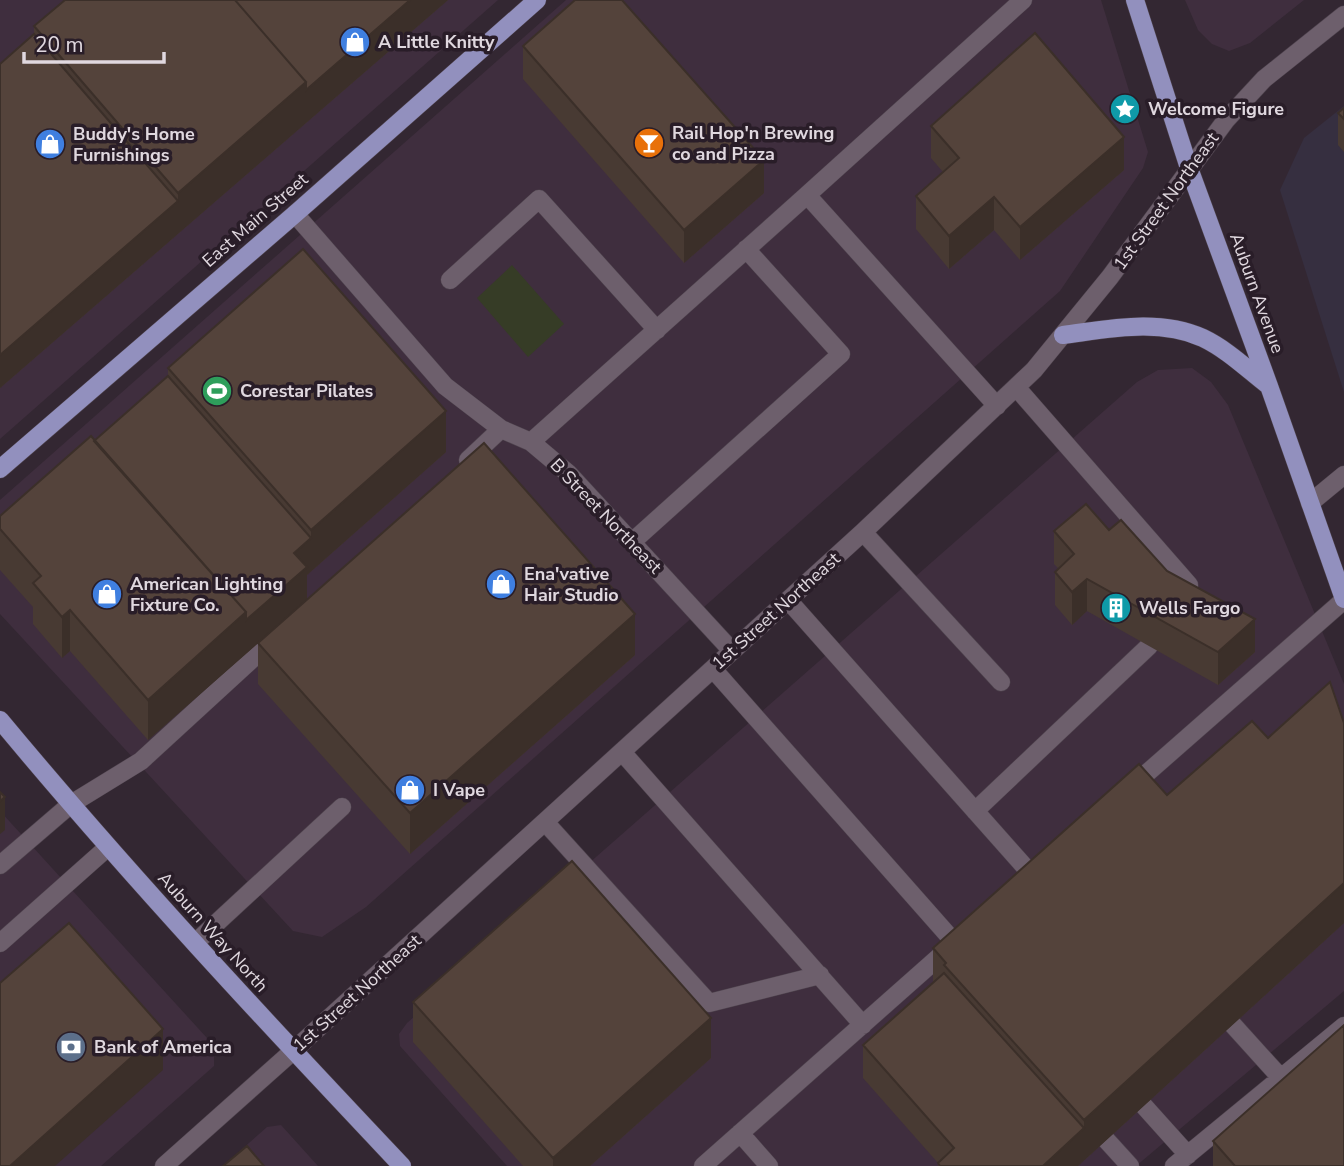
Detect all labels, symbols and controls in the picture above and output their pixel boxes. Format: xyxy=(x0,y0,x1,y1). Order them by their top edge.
scale bar xyxy=(24,21,164,65)
shop icon: A Little Knitty xyxy=(338,25,372,59)
place label: A Little Knitty xyxy=(378,30,495,54)
text: 20 m xyxy=(35,31,84,59)
place icon: Welcome Figure xyxy=(1108,92,1142,126)
place label: Welcome Figure xyxy=(1148,97,1284,121)
place label: Rail Hop'n Brewing co and Pizza xyxy=(672,121,834,166)
place label: Buddy's Home Furnishings xyxy=(73,122,195,167)
bar icon: Rail Hop'n Brewing co and Pizza xyxy=(632,126,666,160)
shop icon: Buddy's Home Furnishings xyxy=(33,127,67,161)
street label: 1st Street Northeast xyxy=(1108,127,1225,275)
street label: East Main Street xyxy=(197,167,313,273)
street label: Auburn Avenue xyxy=(1224,230,1290,356)
sports icon: Corestar Pilates xyxy=(200,374,234,408)
place label: Corestar Pilates xyxy=(240,379,373,403)
street label: B Street Northeast xyxy=(545,453,668,579)
street label: 1st Street Northeast xyxy=(707,546,846,675)
place label: Ena'vative Hair Studio xyxy=(524,562,619,607)
shop icon: Ena'vative Hair Studio xyxy=(484,567,518,601)
place label: American Lighting Fixture Co. xyxy=(130,572,283,617)
shop icon: American Lighting Fixture Co. xyxy=(90,577,124,611)
building icon: Wells Fargo xyxy=(1099,591,1133,625)
place label: Wells Fargo xyxy=(1139,596,1240,620)
shop icon: I Vape xyxy=(393,773,427,807)
place label: I Vape xyxy=(433,778,485,802)
street label: Auburn Way North xyxy=(153,867,273,997)
street label: 1st Street Northeast xyxy=(288,928,427,1057)
bank icon: Bank of America xyxy=(54,1030,88,1064)
place label: Bank of America xyxy=(94,1035,232,1059)

